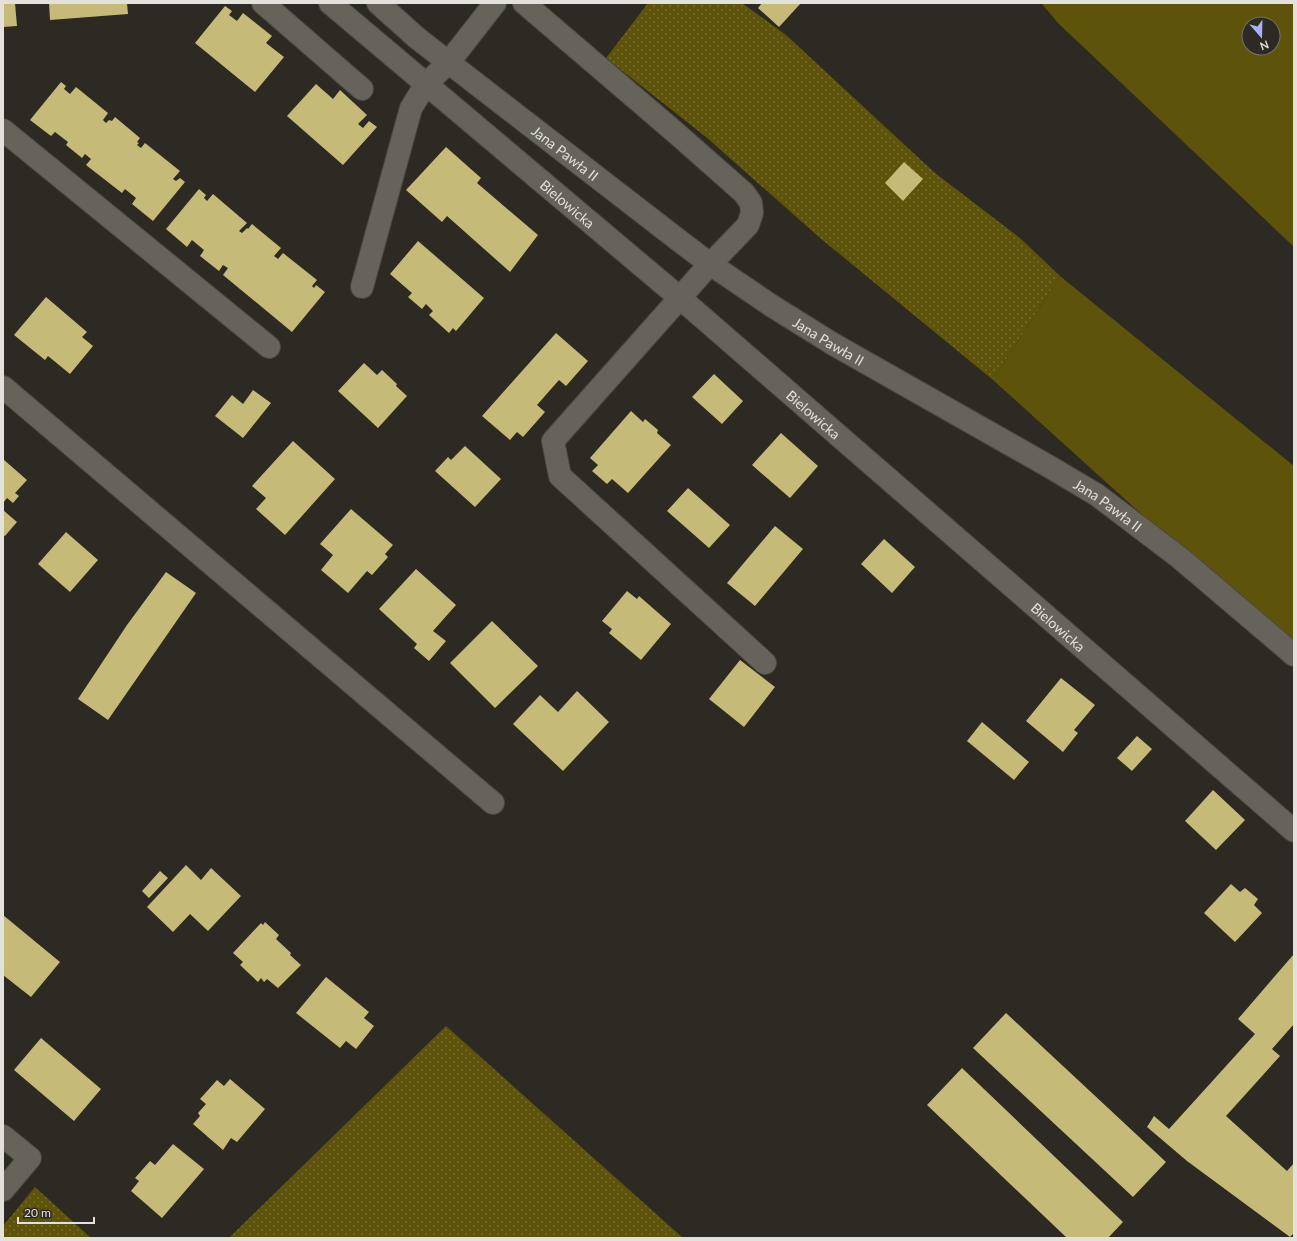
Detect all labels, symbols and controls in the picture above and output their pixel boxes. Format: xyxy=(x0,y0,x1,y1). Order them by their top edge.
north arrow xyxy=(1241,16,1281,56)
text: N xyxy=(1258,38,1271,53)
street label: Jana Pawła II xyxy=(529,122,602,184)
street label: Bielowicka xyxy=(537,176,599,231)
street label: Jana Pawła II xyxy=(790,313,867,369)
street label: Bielowicka xyxy=(783,386,844,442)
street label: Jana Pawła II xyxy=(1071,475,1146,535)
street label: Bielowicka xyxy=(1028,599,1089,655)
scale bar xyxy=(18,1199,94,1225)
text: 20 m xyxy=(24,1205,51,1220)

